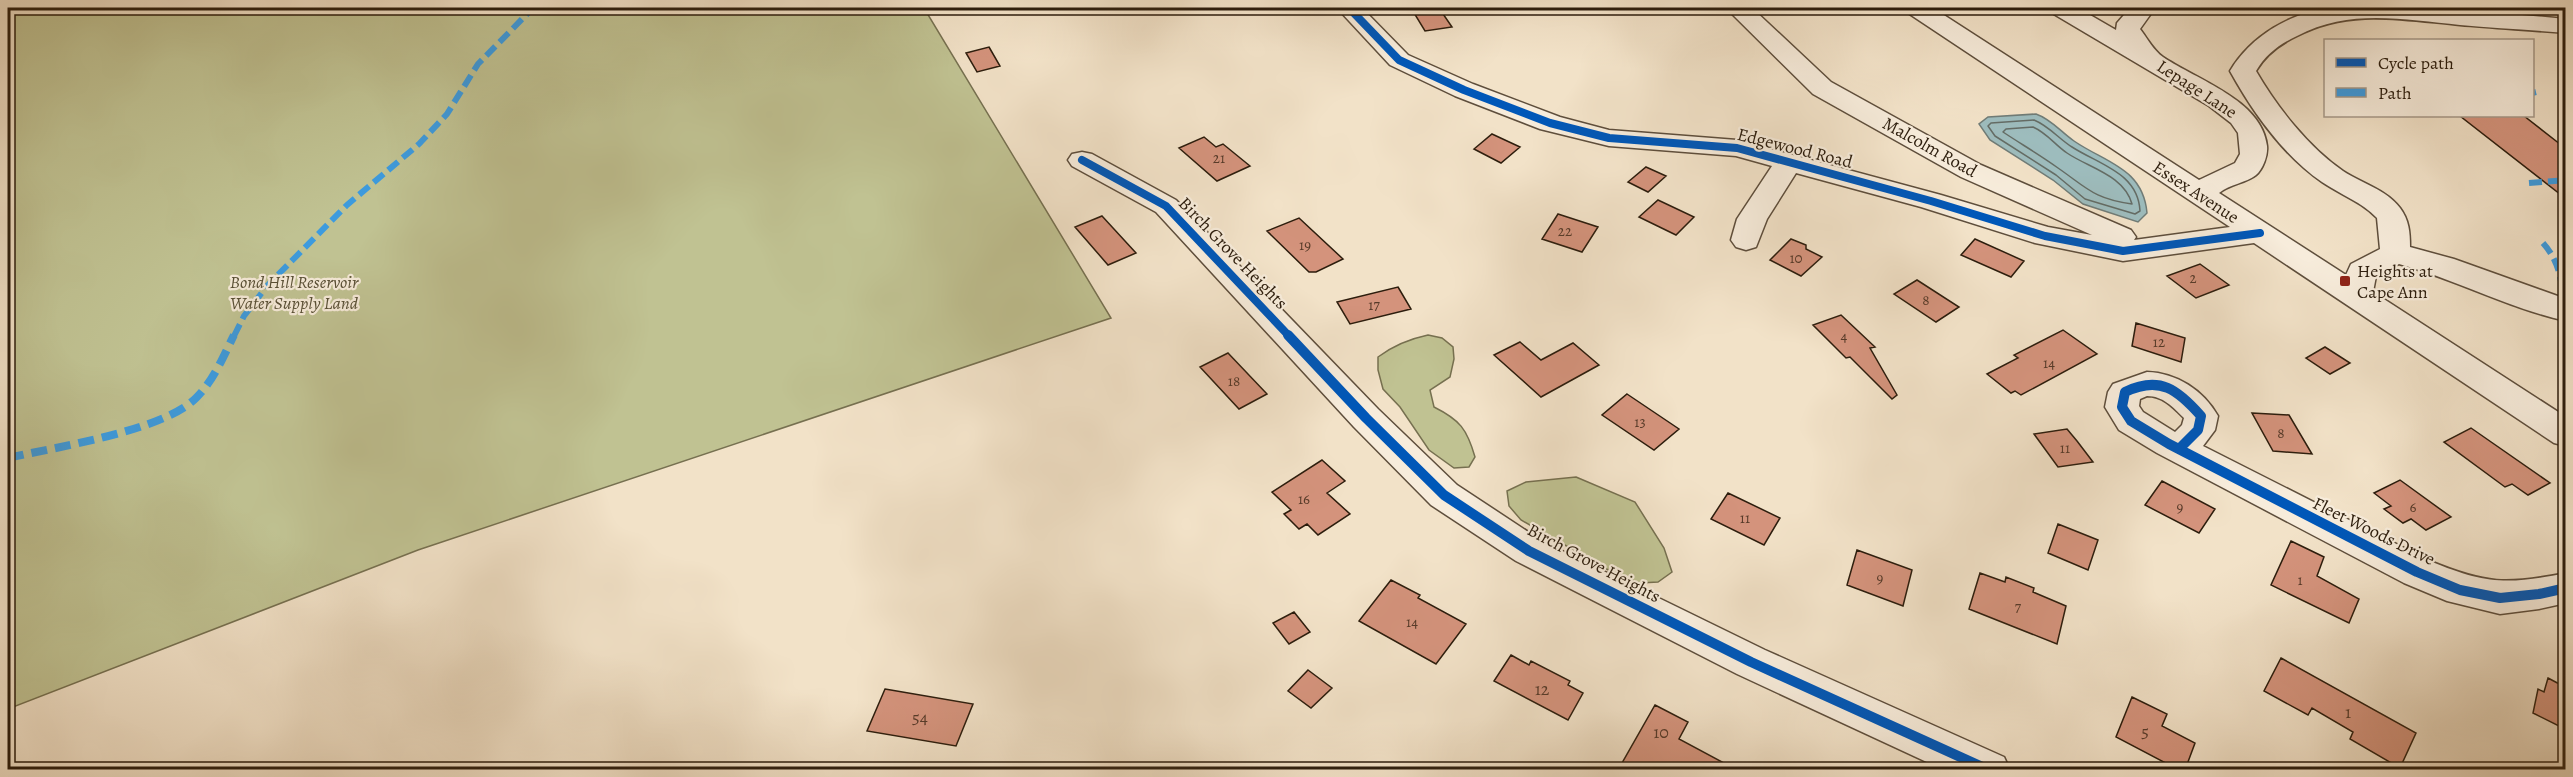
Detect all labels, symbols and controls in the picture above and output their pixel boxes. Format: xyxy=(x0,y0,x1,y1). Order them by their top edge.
legend xyxy=(2324,39,2534,117)
text: Cycle path xyxy=(2378,51,2454,75)
street label: Lepage Lane xyxy=(2152,54,2242,124)
text: Path xyxy=(2378,81,2412,105)
street label: Malcolm Road xyxy=(1878,111,1982,183)
street label: Edgewood Road xyxy=(1735,122,1855,174)
house number: 21 xyxy=(1213,148,1225,168)
street label: Essex Avenue xyxy=(2148,155,2244,229)
street label: Birch Grove Heights xyxy=(1173,192,1293,314)
house number: 22 xyxy=(1558,221,1572,241)
house number: 19 xyxy=(1299,235,1311,255)
house number: 10 xyxy=(1789,248,1803,268)
place label: Heights at Cape Ann xyxy=(2357,259,2433,304)
house number: 2 xyxy=(2189,268,2197,288)
park label: Bond Hill Reservoir Water Supply Land xyxy=(230,270,359,315)
marker: Heights at Cape Ann xyxy=(2338,274,2352,288)
house number: 8 xyxy=(1922,290,1930,310)
house number: 17 xyxy=(1368,295,1380,315)
house number: 4 xyxy=(1841,326,1848,346)
house number: 12 xyxy=(2153,332,2165,352)
house number: 14 xyxy=(2043,353,2055,373)
house number: 18 xyxy=(1228,371,1240,391)
house number: 13 xyxy=(1634,412,1646,432)
house number: 8 xyxy=(2277,423,2285,443)
house number: 11 xyxy=(2060,438,2070,458)
house number: 16 xyxy=(1298,489,1310,509)
street label: Fleet Woods Drive xyxy=(2309,491,2439,571)
house number: 9 xyxy=(2177,497,2184,517)
house number: 6 xyxy=(2410,497,2417,517)
house number: 11 xyxy=(1740,508,1750,528)
street label: Birch Grove Heights xyxy=(1523,518,1665,608)
house number: 9 xyxy=(1877,568,1884,588)
house number: 1 xyxy=(2297,570,2303,590)
house number: 7 xyxy=(2015,597,2022,617)
house number: 14 xyxy=(1406,612,1418,632)
house number: 12 xyxy=(1535,677,1550,701)
house number: 1 xyxy=(2345,700,2351,724)
house number: 54 xyxy=(912,705,928,729)
house number: 5 xyxy=(2141,719,2149,743)
house number: 10 xyxy=(1653,720,1669,744)

